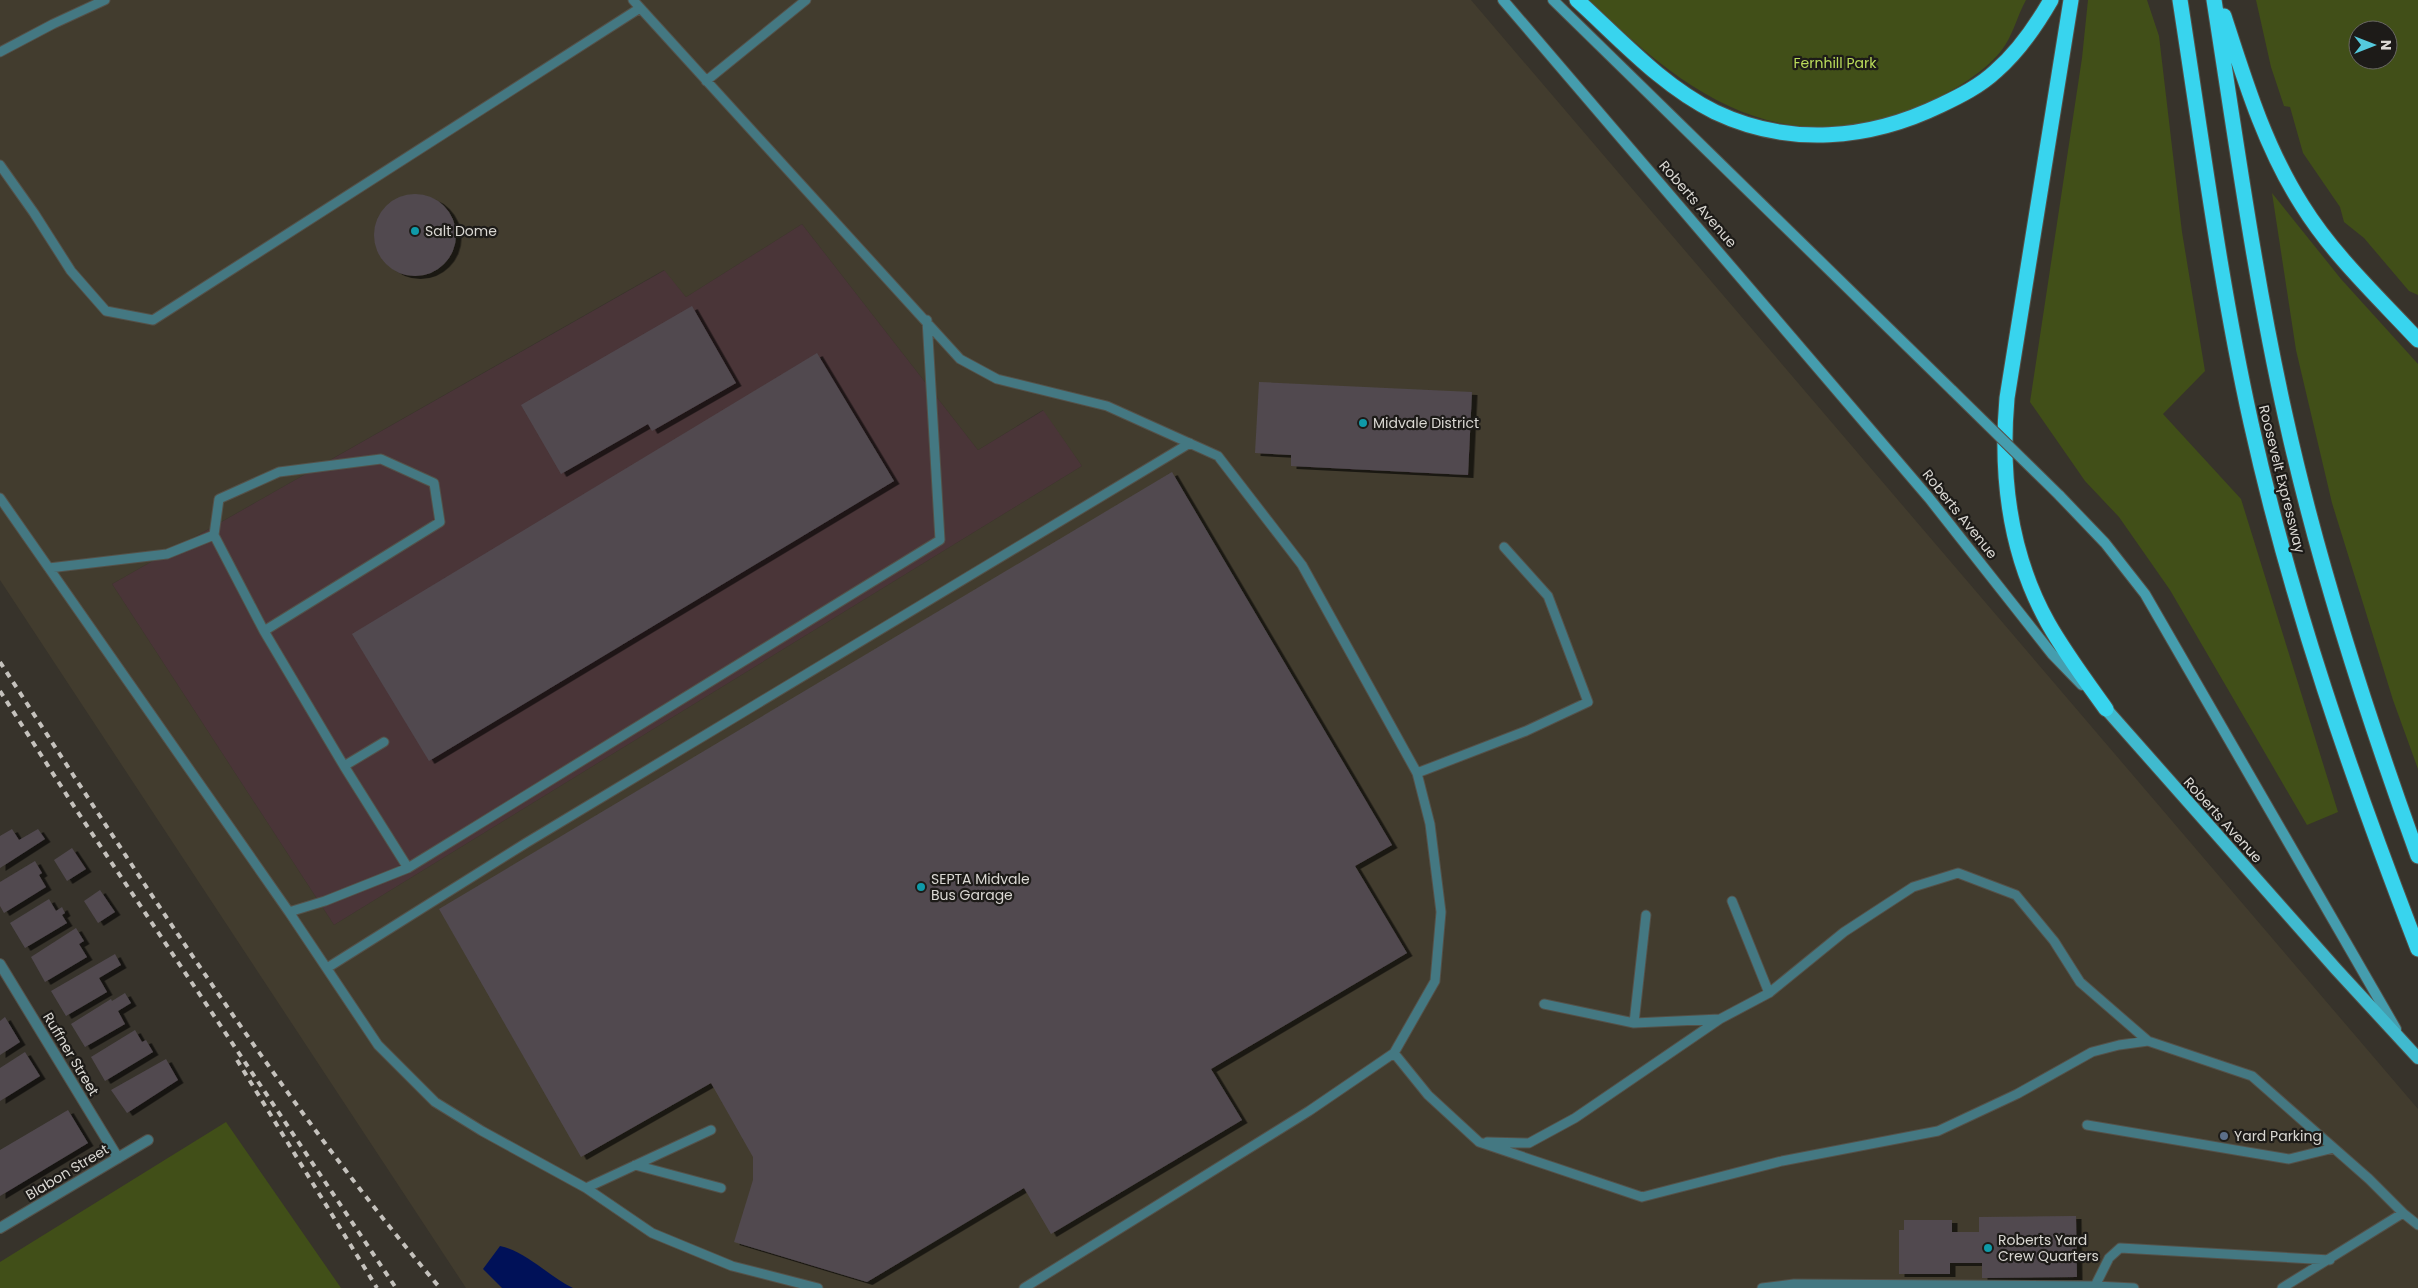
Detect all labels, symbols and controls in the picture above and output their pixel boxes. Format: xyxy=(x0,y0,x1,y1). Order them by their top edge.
north arrow xyxy=(2348,20,2398,70)
text: N xyxy=(2376,40,2396,50)
park label: Fernhill Park xyxy=(1794,53,1877,73)
street label: Roberts Avenue xyxy=(1655,156,1742,252)
place label: Salt Dome xyxy=(425,221,497,241)
marker: Salt Dome xyxy=(409,225,421,237)
street label: Roosevelt Expressway xyxy=(2254,403,2310,555)
place label: Midvale District xyxy=(1373,413,1479,433)
marker: Midvale District xyxy=(1357,417,1369,429)
street label: Roberts Avenue xyxy=(1918,465,2002,563)
street label: Roberts Avenue xyxy=(2179,773,2267,868)
place label: SEPTA Midvale Bus Garage xyxy=(931,869,1030,905)
marker: SEPTA Midvale Bus Garage xyxy=(915,881,927,893)
street label: Ruffner Street xyxy=(38,1008,104,1100)
place label: Yard Parking xyxy=(2234,1126,2322,1146)
marker: Yard Parking xyxy=(2218,1130,2230,1142)
street label: Blabon Street xyxy=(22,1139,112,1205)
place label: Roberts Yard Crew Quarters xyxy=(1998,1230,2099,1266)
marker: Roberts Yard Crew Quarters xyxy=(1982,1242,1994,1254)

